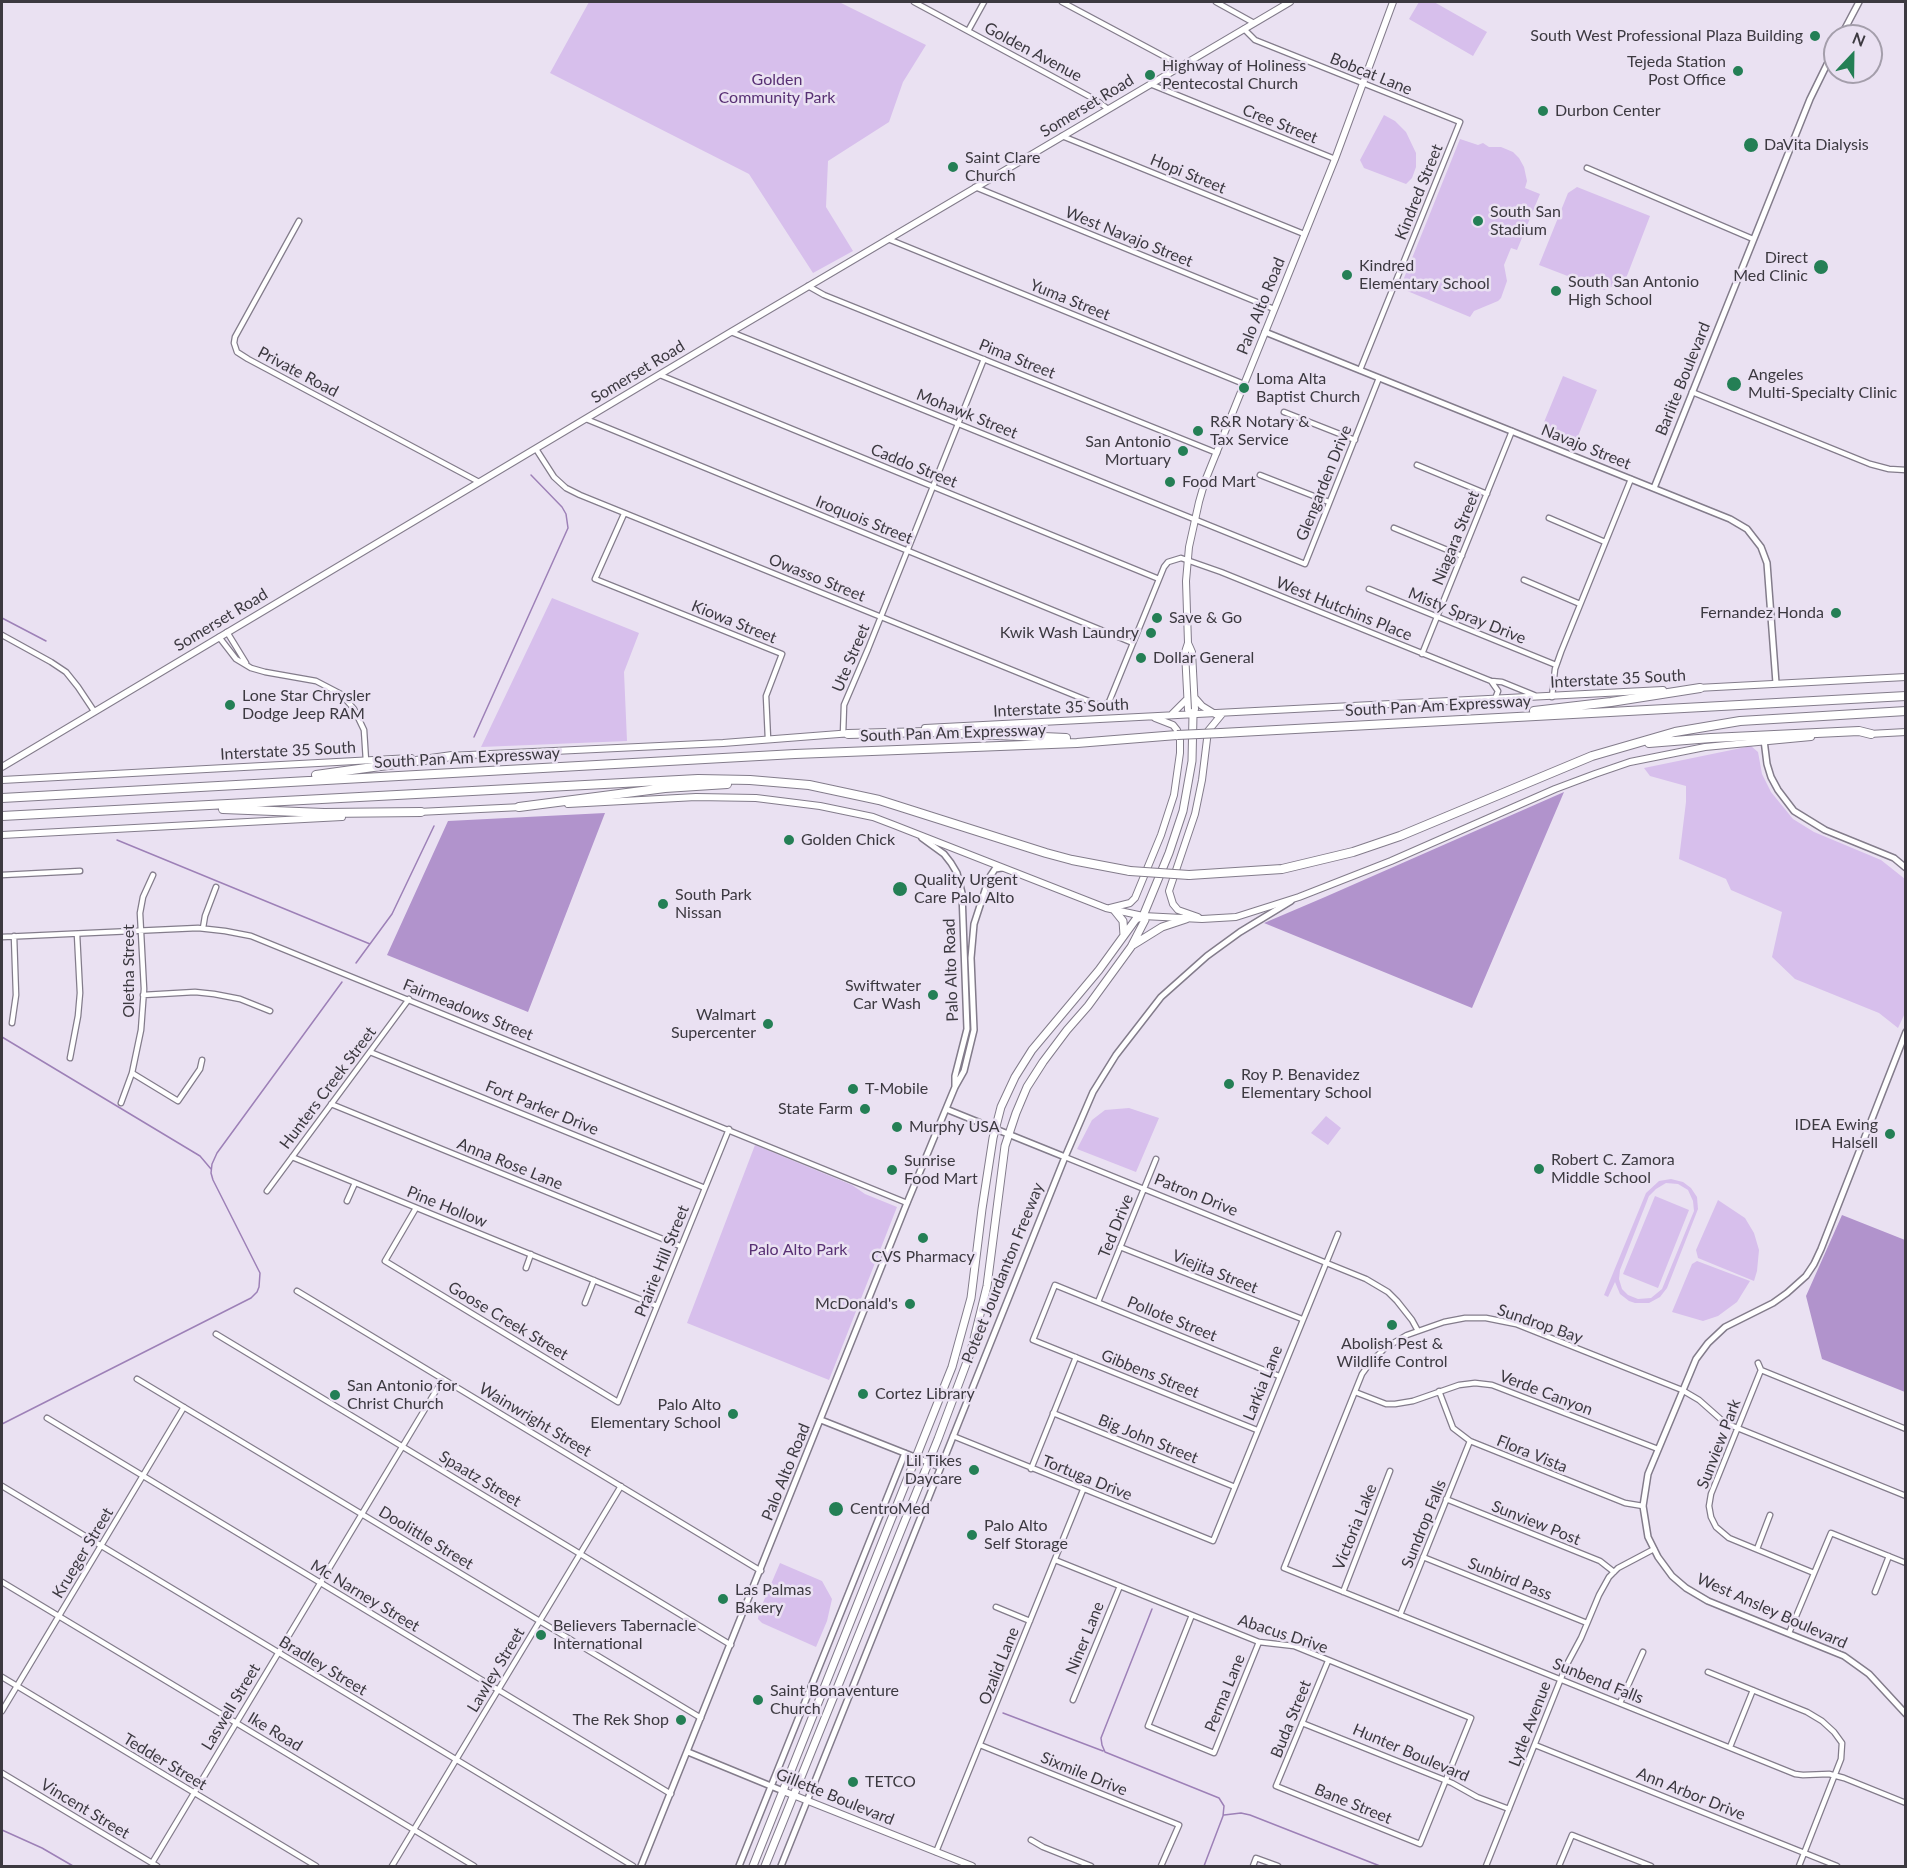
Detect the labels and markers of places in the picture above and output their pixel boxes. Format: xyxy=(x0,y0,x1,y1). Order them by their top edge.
place label: South West Professional Plaza Building xyxy=(1530,26,1803,46)
marker: South West Professional Plaza Building xyxy=(1808,29,1822,43)
place label: Tejeda Station Post Office xyxy=(1627,52,1726,90)
place label: Highway of Holiness Pentecostal Church xyxy=(1162,56,1306,94)
marker: Tejeda Station Post Office xyxy=(1731,64,1745,78)
marker: Highway of Holiness Pentecostal Church xyxy=(1143,68,1157,82)
place label: Durbon Center xyxy=(1555,101,1661,121)
marker: Durbon Center xyxy=(1536,104,1550,118)
place label: DaVita Dialysis xyxy=(1764,135,1869,155)
marker: DaVita Dialysis xyxy=(1742,136,1760,154)
place label: Saint Clare Church xyxy=(965,148,1040,186)
marker: Saint Clare Church xyxy=(946,160,960,174)
place label: South San Stadium xyxy=(1490,202,1561,240)
marker: South San Stadium xyxy=(1471,214,1485,228)
place label: Direct Med Clinic xyxy=(1733,248,1808,286)
place label: Kindred Elementary School xyxy=(1359,256,1490,294)
marker: Direct Med Clinic xyxy=(1812,258,1830,276)
marker: Kindred Elementary School xyxy=(1340,268,1354,282)
place label: South San Antonio High School xyxy=(1568,272,1699,310)
marker: South San Antonio High School xyxy=(1549,284,1563,298)
place label: Angeles Multi-Specialty Clinic xyxy=(1748,365,1897,403)
place label: Loma Alta Baptist Church xyxy=(1256,369,1360,407)
marker: Angeles Multi-Specialty Clinic xyxy=(1725,375,1743,393)
marker: Loma Alta Baptist Church xyxy=(1237,381,1251,395)
place label: R&R Notary & Tax Service xyxy=(1210,412,1310,450)
marker: R&R Notary & Tax Service xyxy=(1191,424,1205,438)
place label: San Antonio Mortuary xyxy=(1085,432,1171,470)
marker: San Antonio Mortuary xyxy=(1176,444,1190,458)
place label: Food Mart xyxy=(1182,472,1256,492)
marker: Food Mart xyxy=(1163,475,1177,489)
place label: Fernandez Honda xyxy=(1700,603,1824,623)
marker: Fernandez Honda xyxy=(1829,606,1843,620)
place label: Save & Go xyxy=(1169,608,1242,628)
marker: Save & Go xyxy=(1150,611,1164,625)
place label: Kwik Wash Laundry xyxy=(1000,623,1139,643)
marker: Kwik Wash Laundry xyxy=(1144,626,1158,640)
place label: Dollar General xyxy=(1153,648,1254,668)
marker: Dollar General xyxy=(1134,651,1148,665)
place label: Lone Star Chrysler Dodge Jeep RAM xyxy=(242,686,371,724)
marker: Lone Star Chrysler Dodge Jeep RAM xyxy=(223,698,237,712)
place label: Golden Chick xyxy=(801,830,895,850)
marker: Golden Chick xyxy=(782,833,796,847)
place label: Quality Urgent Care Palo Alto xyxy=(914,870,1018,908)
marker: Quality Urgent Care Palo Alto xyxy=(891,880,909,898)
place label: South Park Nissan xyxy=(675,885,752,923)
marker: South Park Nissan xyxy=(656,897,670,911)
place label: Swiftwater Car Wash xyxy=(845,976,921,1014)
marker: Swiftwater Car Wash xyxy=(926,988,940,1002)
place label: Walmart Supercenter xyxy=(671,1005,756,1043)
marker: Walmart Supercenter xyxy=(761,1017,775,1031)
place label: Roy P. Benavidez Elementary School xyxy=(1241,1065,1372,1103)
marker: Roy P. Benavidez Elementary School xyxy=(1222,1077,1236,1091)
place label: T-Mobile xyxy=(865,1079,928,1099)
marker: T-Mobile xyxy=(846,1082,860,1096)
place label: State Farm xyxy=(778,1099,853,1119)
marker: State Farm xyxy=(858,1102,872,1116)
place label: IDEA Ewing Halsell xyxy=(1795,1115,1878,1153)
place label: Murphy USA xyxy=(909,1117,1000,1137)
marker: Murphy USA xyxy=(890,1120,904,1134)
marker: IDEA Ewing Halsell xyxy=(1883,1127,1897,1141)
place label: Robert C. Zamora Middle School xyxy=(1551,1150,1675,1188)
place label: Sunrise Food Mart xyxy=(904,1151,978,1189)
marker: Robert C. Zamora Middle School xyxy=(1532,1162,1546,1176)
marker: Sunrise Food Mart xyxy=(885,1163,899,1177)
marker: CVS Pharmacy xyxy=(916,1231,930,1245)
place label: CVS Pharmacy xyxy=(871,1247,975,1267)
place label: McDonald's xyxy=(815,1294,898,1314)
marker: McDonald's xyxy=(903,1297,917,1311)
marker: Abolish Pest & Wildlife Control xyxy=(1385,1318,1399,1332)
place label: Abolish Pest & Wildlife Control xyxy=(1336,1334,1448,1372)
place label: San Antonio for Christ Church xyxy=(347,1376,457,1414)
place label: Cortez Library xyxy=(875,1384,975,1404)
marker: Cortez Library xyxy=(856,1387,870,1401)
marker: San Antonio for Christ Church xyxy=(328,1388,342,1402)
place label: Palo Alto Elementary School xyxy=(590,1395,721,1433)
marker: Palo Alto Elementary School xyxy=(726,1407,740,1421)
place label: Lil Tikes Daycare xyxy=(905,1451,962,1489)
marker: Lil Tikes Daycare xyxy=(967,1463,981,1477)
place label: CentroMed xyxy=(850,1499,930,1519)
marker: CentroMed xyxy=(827,1500,845,1518)
place label: Palo Alto Self Storage xyxy=(984,1516,1068,1554)
marker: Palo Alto Self Storage xyxy=(965,1528,979,1542)
place label: Las Palmas Bakery xyxy=(735,1580,811,1618)
marker: Las Palmas Bakery xyxy=(716,1592,730,1606)
place label: Believers Tabernacle International xyxy=(553,1616,696,1654)
marker: Believers Tabernacle International xyxy=(534,1628,548,1642)
place label: Saint Bonaventure Church xyxy=(770,1681,899,1719)
marker: Saint Bonaventure Church xyxy=(751,1693,765,1707)
place label: The Rek Shop xyxy=(573,1710,669,1730)
marker: The Rek Shop xyxy=(674,1713,688,1727)
place label: TETCO xyxy=(865,1772,916,1792)
marker: TETCO xyxy=(846,1775,860,1789)

